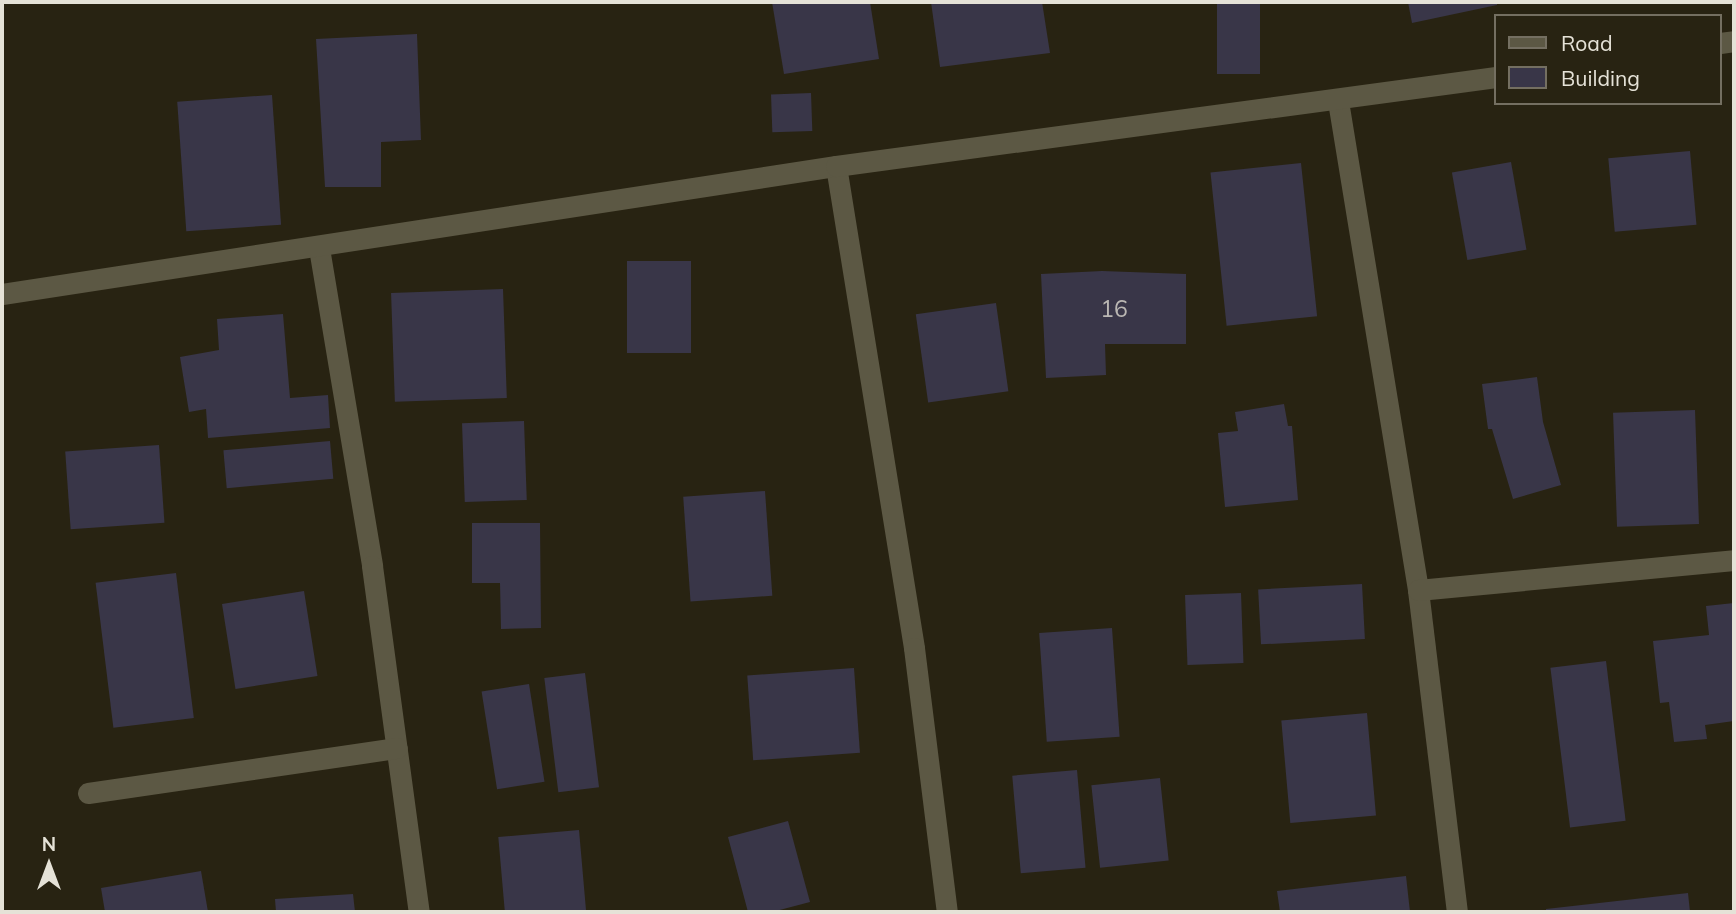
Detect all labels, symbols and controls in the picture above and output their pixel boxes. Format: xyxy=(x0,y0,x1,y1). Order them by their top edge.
legend xyxy=(1494,14,1722,105)
text: Road xyxy=(1561,30,1612,56)
text: Building xyxy=(1561,65,1640,91)
house number: 16 xyxy=(1100,295,1128,323)
north arrow xyxy=(14,830,84,900)
text: N xyxy=(42,832,56,856)

